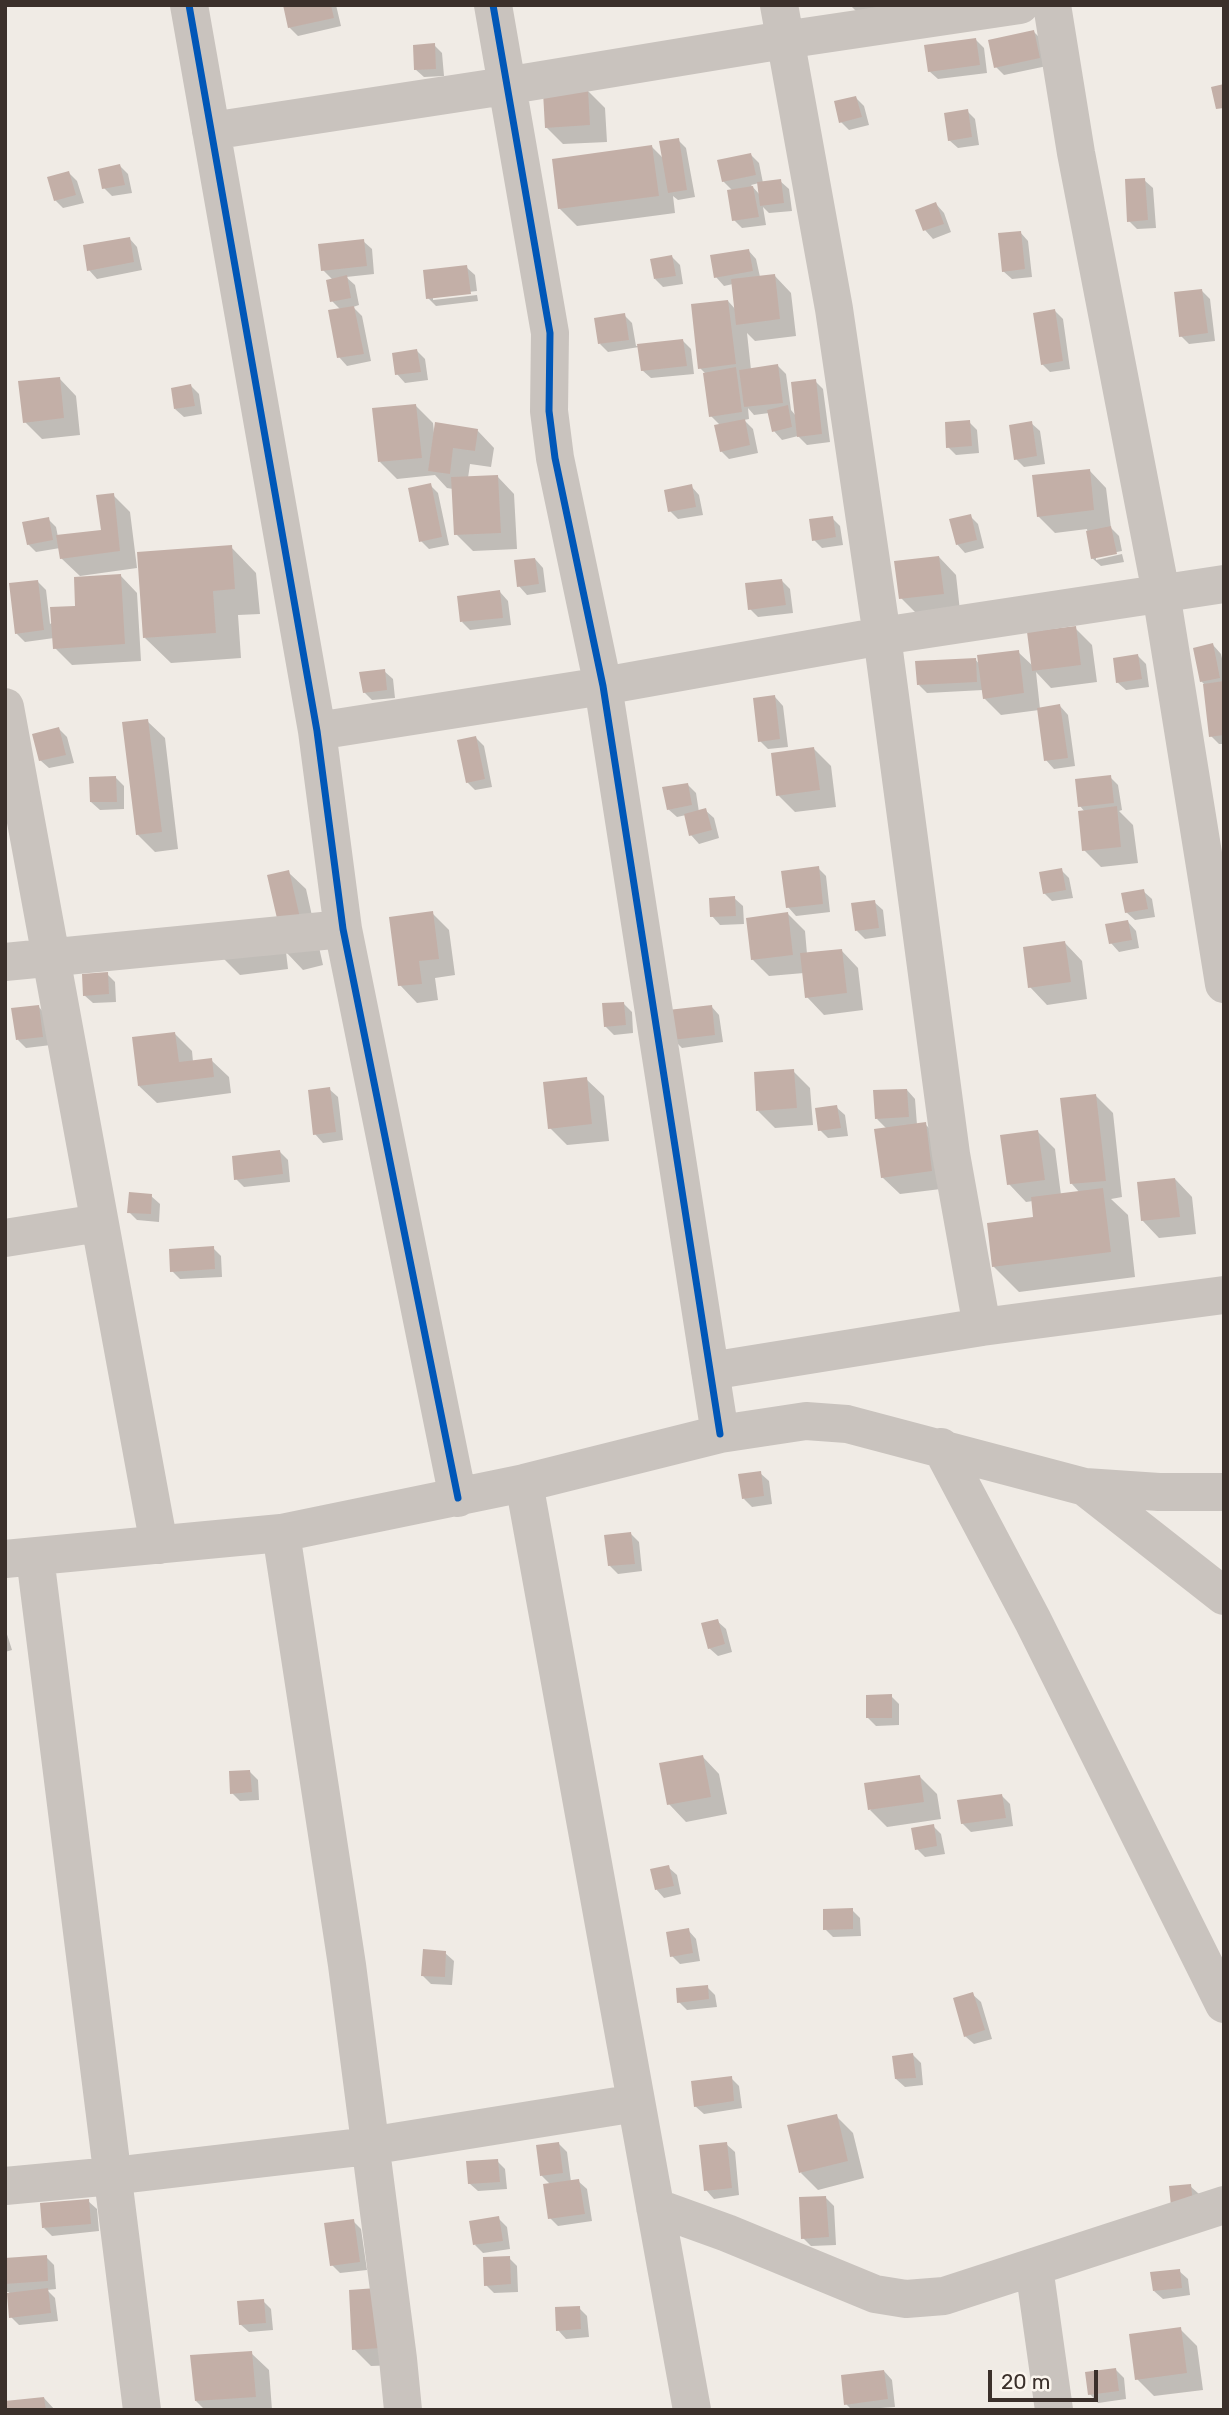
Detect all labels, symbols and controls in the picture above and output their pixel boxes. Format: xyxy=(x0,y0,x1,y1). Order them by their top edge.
scale bar xyxy=(991,2356,1101,2400)
text: 20 m xyxy=(1001,2369,1050,2394)

